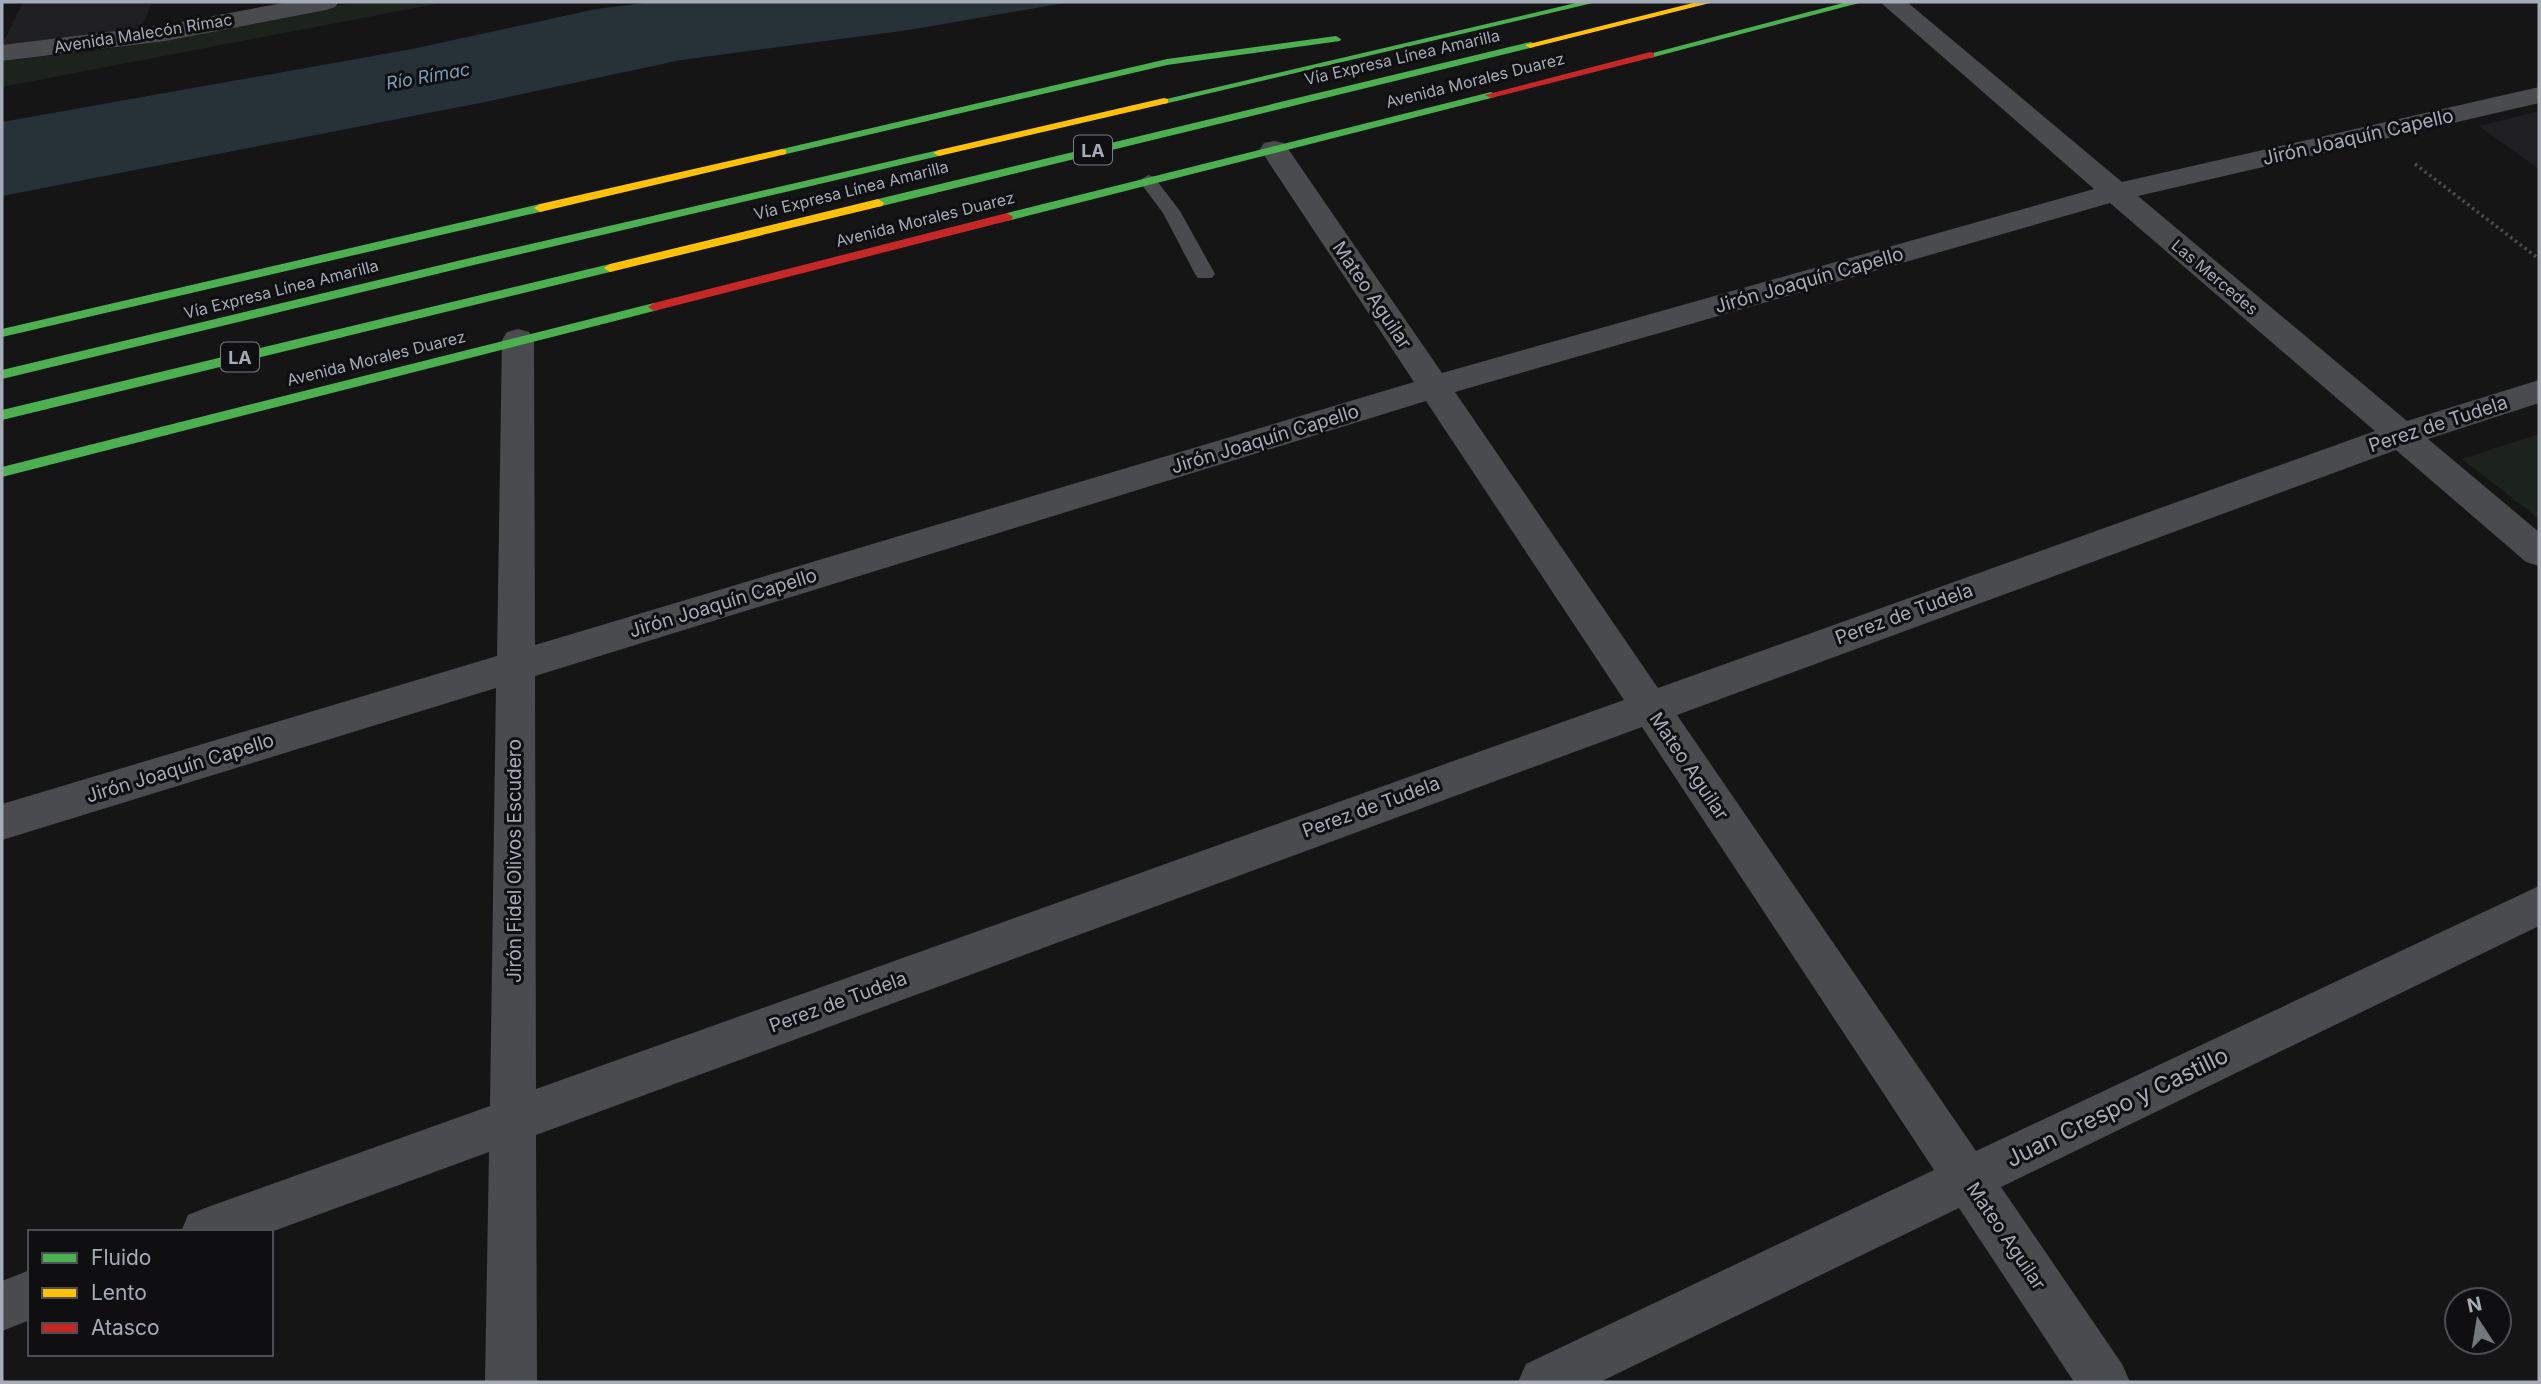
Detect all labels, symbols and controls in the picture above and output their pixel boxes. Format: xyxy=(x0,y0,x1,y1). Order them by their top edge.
street label: Avenida Malecón Rímac xyxy=(52,9,234,57)
street label: Vía Expresa Línea Amarilla xyxy=(1302,25,1502,89)
street label: Avenida Morales Duarez xyxy=(1384,48,1566,112)
water label: Río Rímac xyxy=(384,58,472,94)
street label: Jirón Joaquín Capello xyxy=(2260,104,2456,170)
road number: LA xyxy=(1074,135,1112,164)
street label: Vía Expresa Línea Amarilla xyxy=(752,156,950,224)
street label: Avenida Morales Duarez xyxy=(834,187,1016,251)
street label: Las Mercedes xyxy=(2168,235,2262,319)
street label: Mateo Aguilar xyxy=(1328,237,1416,353)
street label: Jirón Joaquín Capello xyxy=(1712,242,1906,318)
street label: Vía Expresa Línea Amarilla xyxy=(182,255,380,323)
street label: Avenida Morales Duarez xyxy=(285,326,467,390)
road number: LA xyxy=(221,342,259,372)
street label: Perez de Tudela xyxy=(2366,391,2510,457)
street label: Jirón Joaquín Capello xyxy=(1168,399,1362,479)
street label: Jirón Joaquín Capello xyxy=(626,563,820,643)
street label: Perez de Tudela xyxy=(1832,578,1976,650)
street label: Mateo Aguilar xyxy=(1645,708,1733,824)
street label: Jirón Joaquín Capello xyxy=(83,728,277,808)
street label: Jirón Fidel Olivos Escudero xyxy=(503,739,526,983)
street label: Perez de Tudela xyxy=(1299,771,1443,843)
street label: Perez de Tudela xyxy=(766,966,910,1038)
street label: Juan Crespo y Castillo xyxy=(2001,1041,2233,1173)
street label: Mateo Aguilar xyxy=(1962,1178,2050,1294)
legend xyxy=(28,1230,273,1356)
text: Fluido xyxy=(91,1245,151,1270)
text: Lento xyxy=(91,1280,147,1305)
north arrow xyxy=(2443,1286,2513,1356)
text: N xyxy=(2465,1292,2484,1318)
text: Atasco xyxy=(91,1315,160,1340)

